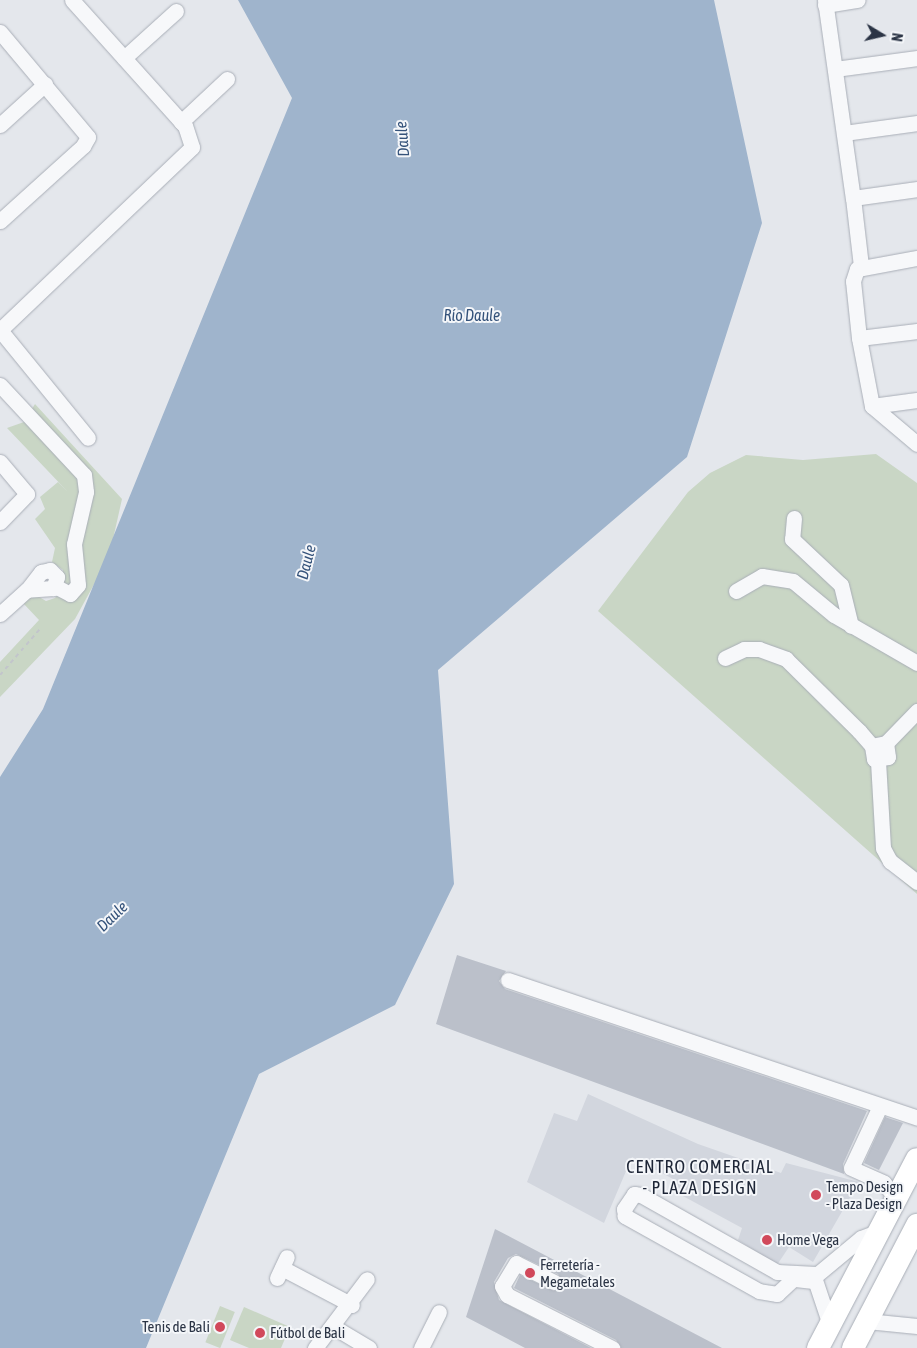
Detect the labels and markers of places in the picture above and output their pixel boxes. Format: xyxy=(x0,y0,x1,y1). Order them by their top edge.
place label: Tempo Design - Plaza Design xyxy=(826,1177,903,1212)
marker: Tempo Design - Plaza Design xyxy=(810,1189,822,1201)
place label: Home Vega xyxy=(777,1231,839,1249)
marker: Home Vega xyxy=(761,1234,773,1246)
place label: Ferretería - Megametales xyxy=(540,1255,615,1290)
marker: Ferretería - Megametales xyxy=(524,1267,536,1279)
place label: Tenis de Bali xyxy=(142,1318,210,1336)
marker: Tenis de Bali xyxy=(214,1321,226,1333)
place label: Fútbol de Bali xyxy=(270,1324,345,1342)
marker: Fútbol de Bali xyxy=(254,1327,266,1339)

